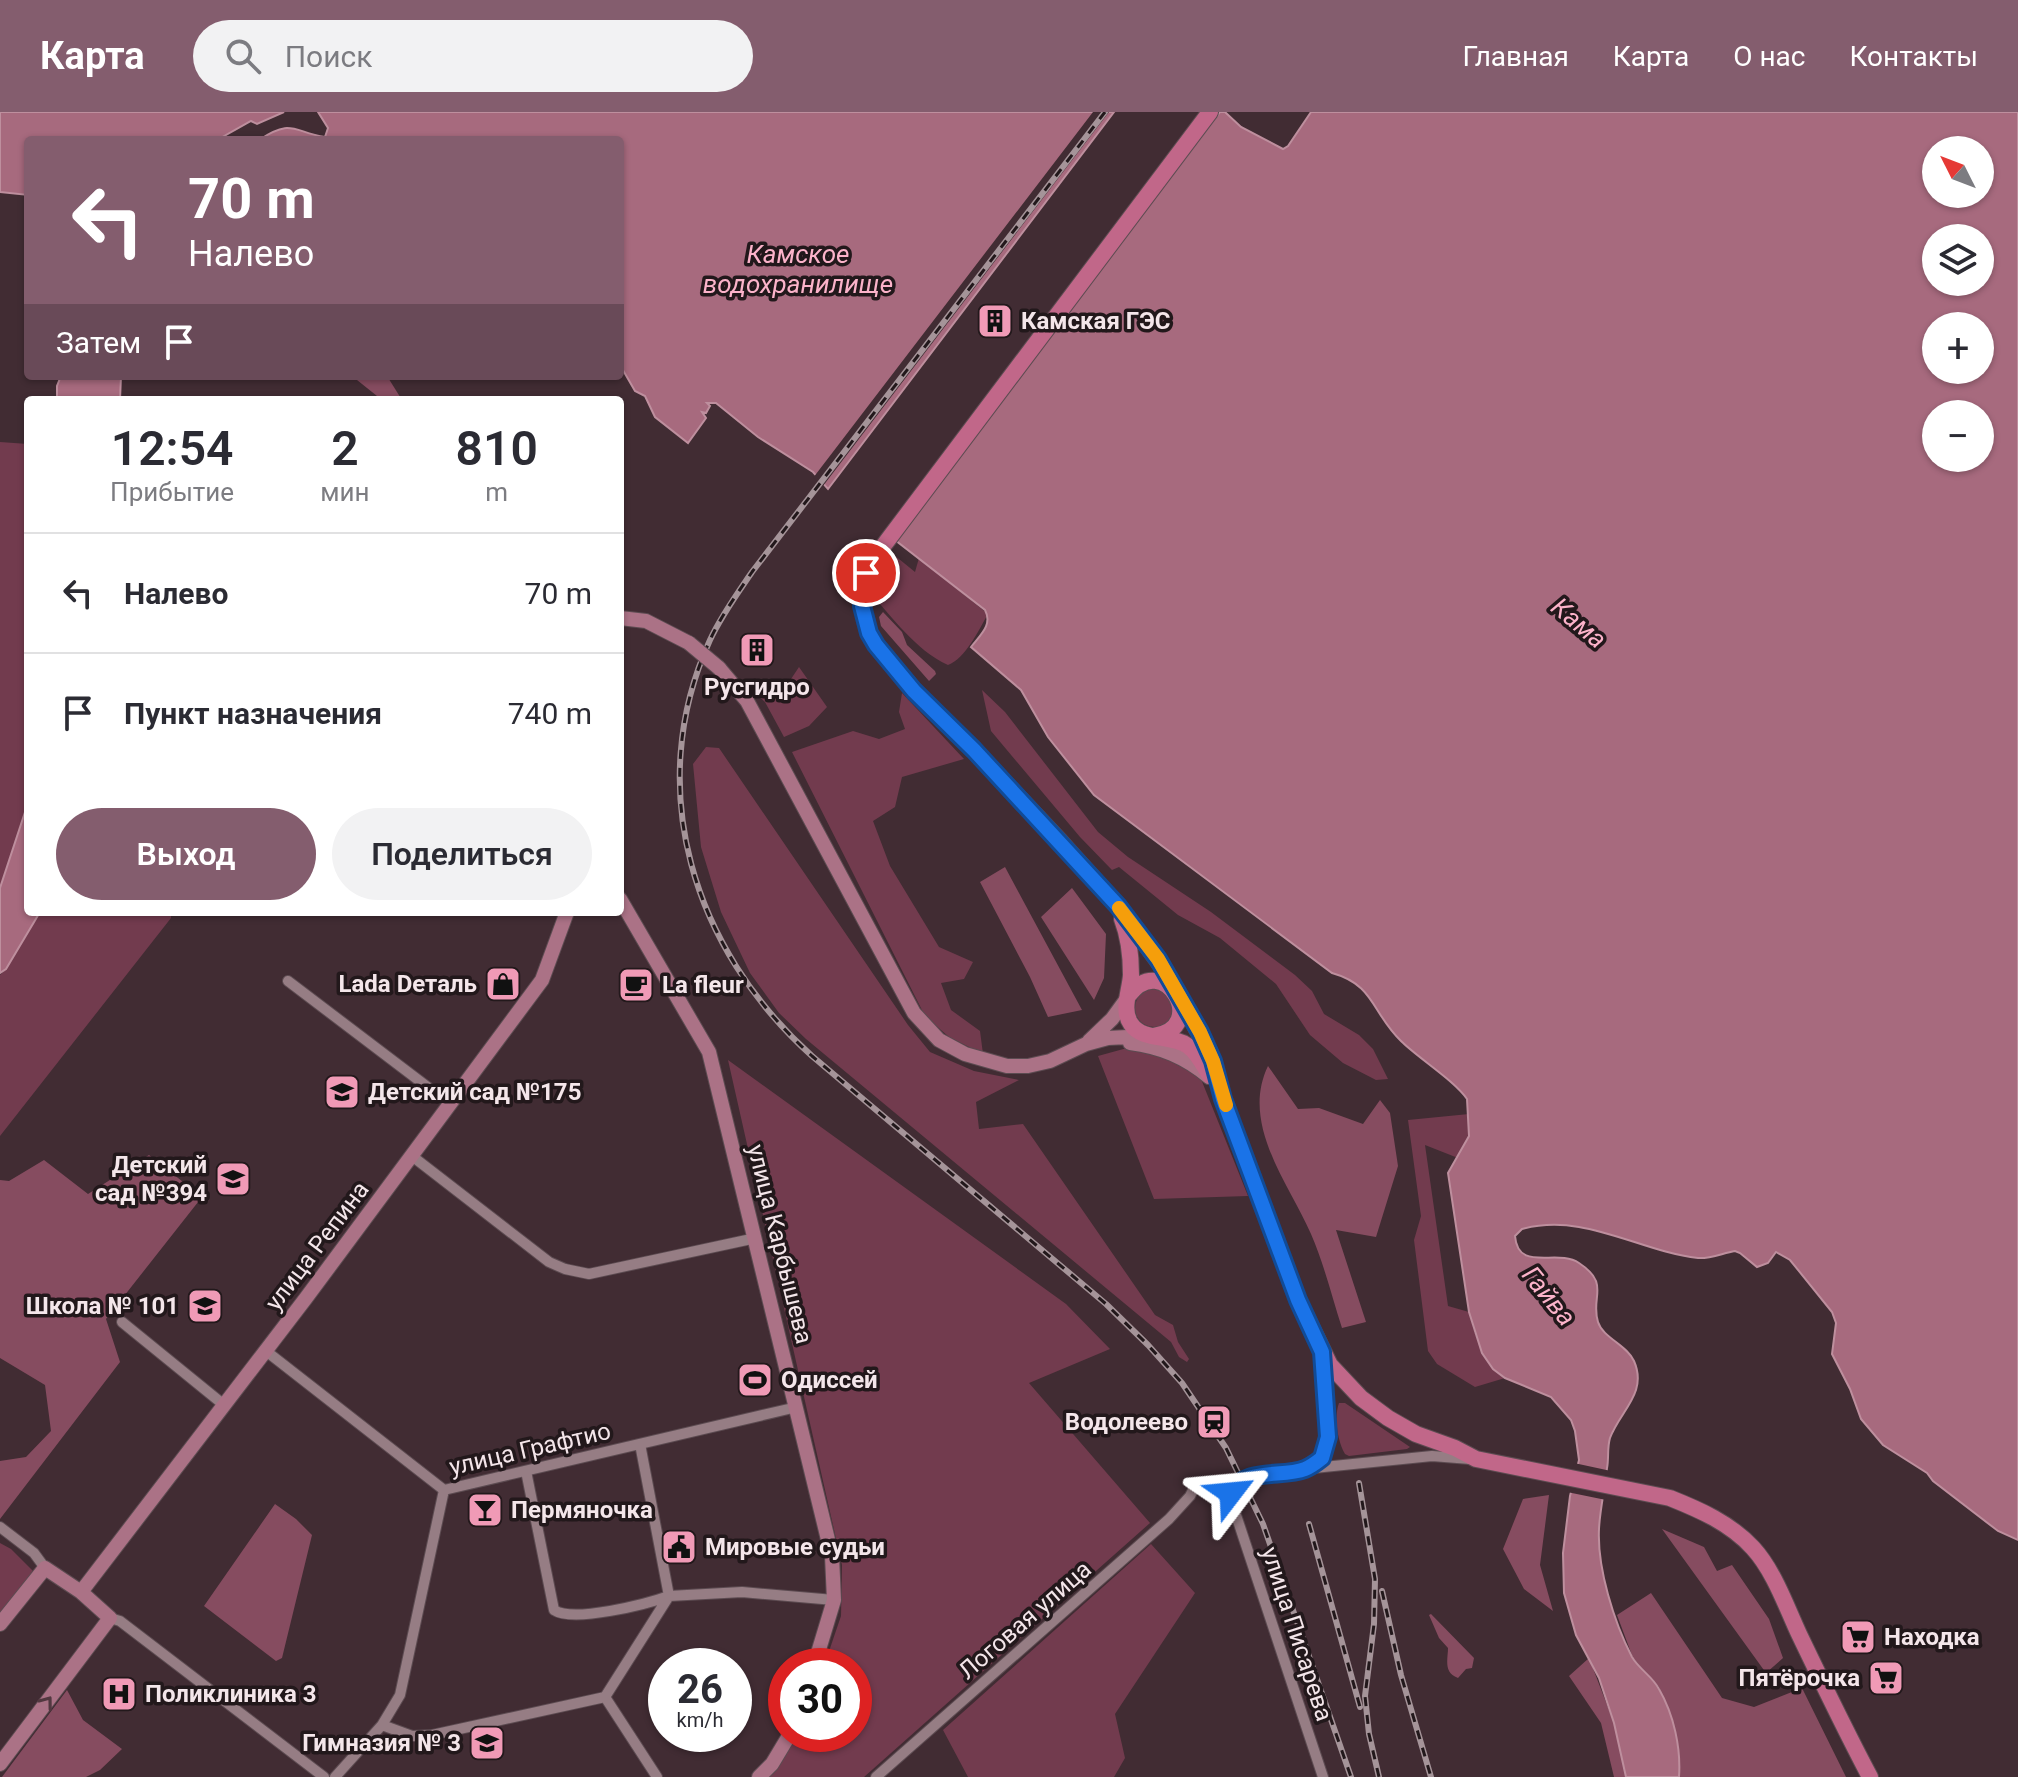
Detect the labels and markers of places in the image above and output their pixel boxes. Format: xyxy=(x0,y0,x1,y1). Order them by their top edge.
building icon: Камская ГЭС xyxy=(976,302,1014,340)
place label: Камская ГЭС xyxy=(1021,307,1170,335)
pin xyxy=(832,539,900,607)
building icon: Русгидро xyxy=(738,631,776,669)
place label: Русгидро xyxy=(704,673,810,701)
shop icon: Lada Dеталь xyxy=(484,965,522,1003)
cafe icon: La fleur xyxy=(617,966,655,1004)
place label: Lada Dеталь xyxy=(339,970,477,998)
place label: La fleur xyxy=(662,971,744,999)
school or university icon: Детский сад №175 xyxy=(323,1073,361,1111)
place label: Детский сад №175 xyxy=(368,1078,581,1106)
place label: Детский сад №394 xyxy=(95,1151,207,1207)
school or university icon: Детский сад №394 xyxy=(214,1160,252,1198)
school or university icon: Школа № 101 xyxy=(186,1287,224,1325)
place label: Школа № 101 xyxy=(26,1292,179,1320)
sports icon: Одиссей xyxy=(736,1361,774,1399)
place label: Одиссей xyxy=(781,1366,878,1394)
station icon: Водолеево xyxy=(1195,1403,1233,1441)
place label: Водолеево xyxy=(1065,1408,1188,1436)
bar icon: Пермяночка xyxy=(466,1491,504,1529)
place label: Пермяночка xyxy=(511,1496,653,1524)
public building icon: Мировые судьи xyxy=(660,1528,698,1566)
place label: Мировые судьи xyxy=(705,1533,885,1561)
supermarket icon: Находка xyxy=(1839,1618,1877,1656)
place label: Находка xyxy=(1884,1623,1980,1651)
supermarket icon: Пятёрочка xyxy=(1867,1659,1905,1697)
place label: Пятёрочка xyxy=(1739,1664,1860,1692)
hospital icon: Поликлиника 3 xyxy=(100,1675,138,1713)
place label: Поликлиника 3 xyxy=(145,1680,317,1708)
school or university icon: Гимназия № 3 xyxy=(468,1724,506,1762)
place label: Гимназия № 3 xyxy=(302,1729,461,1757)

